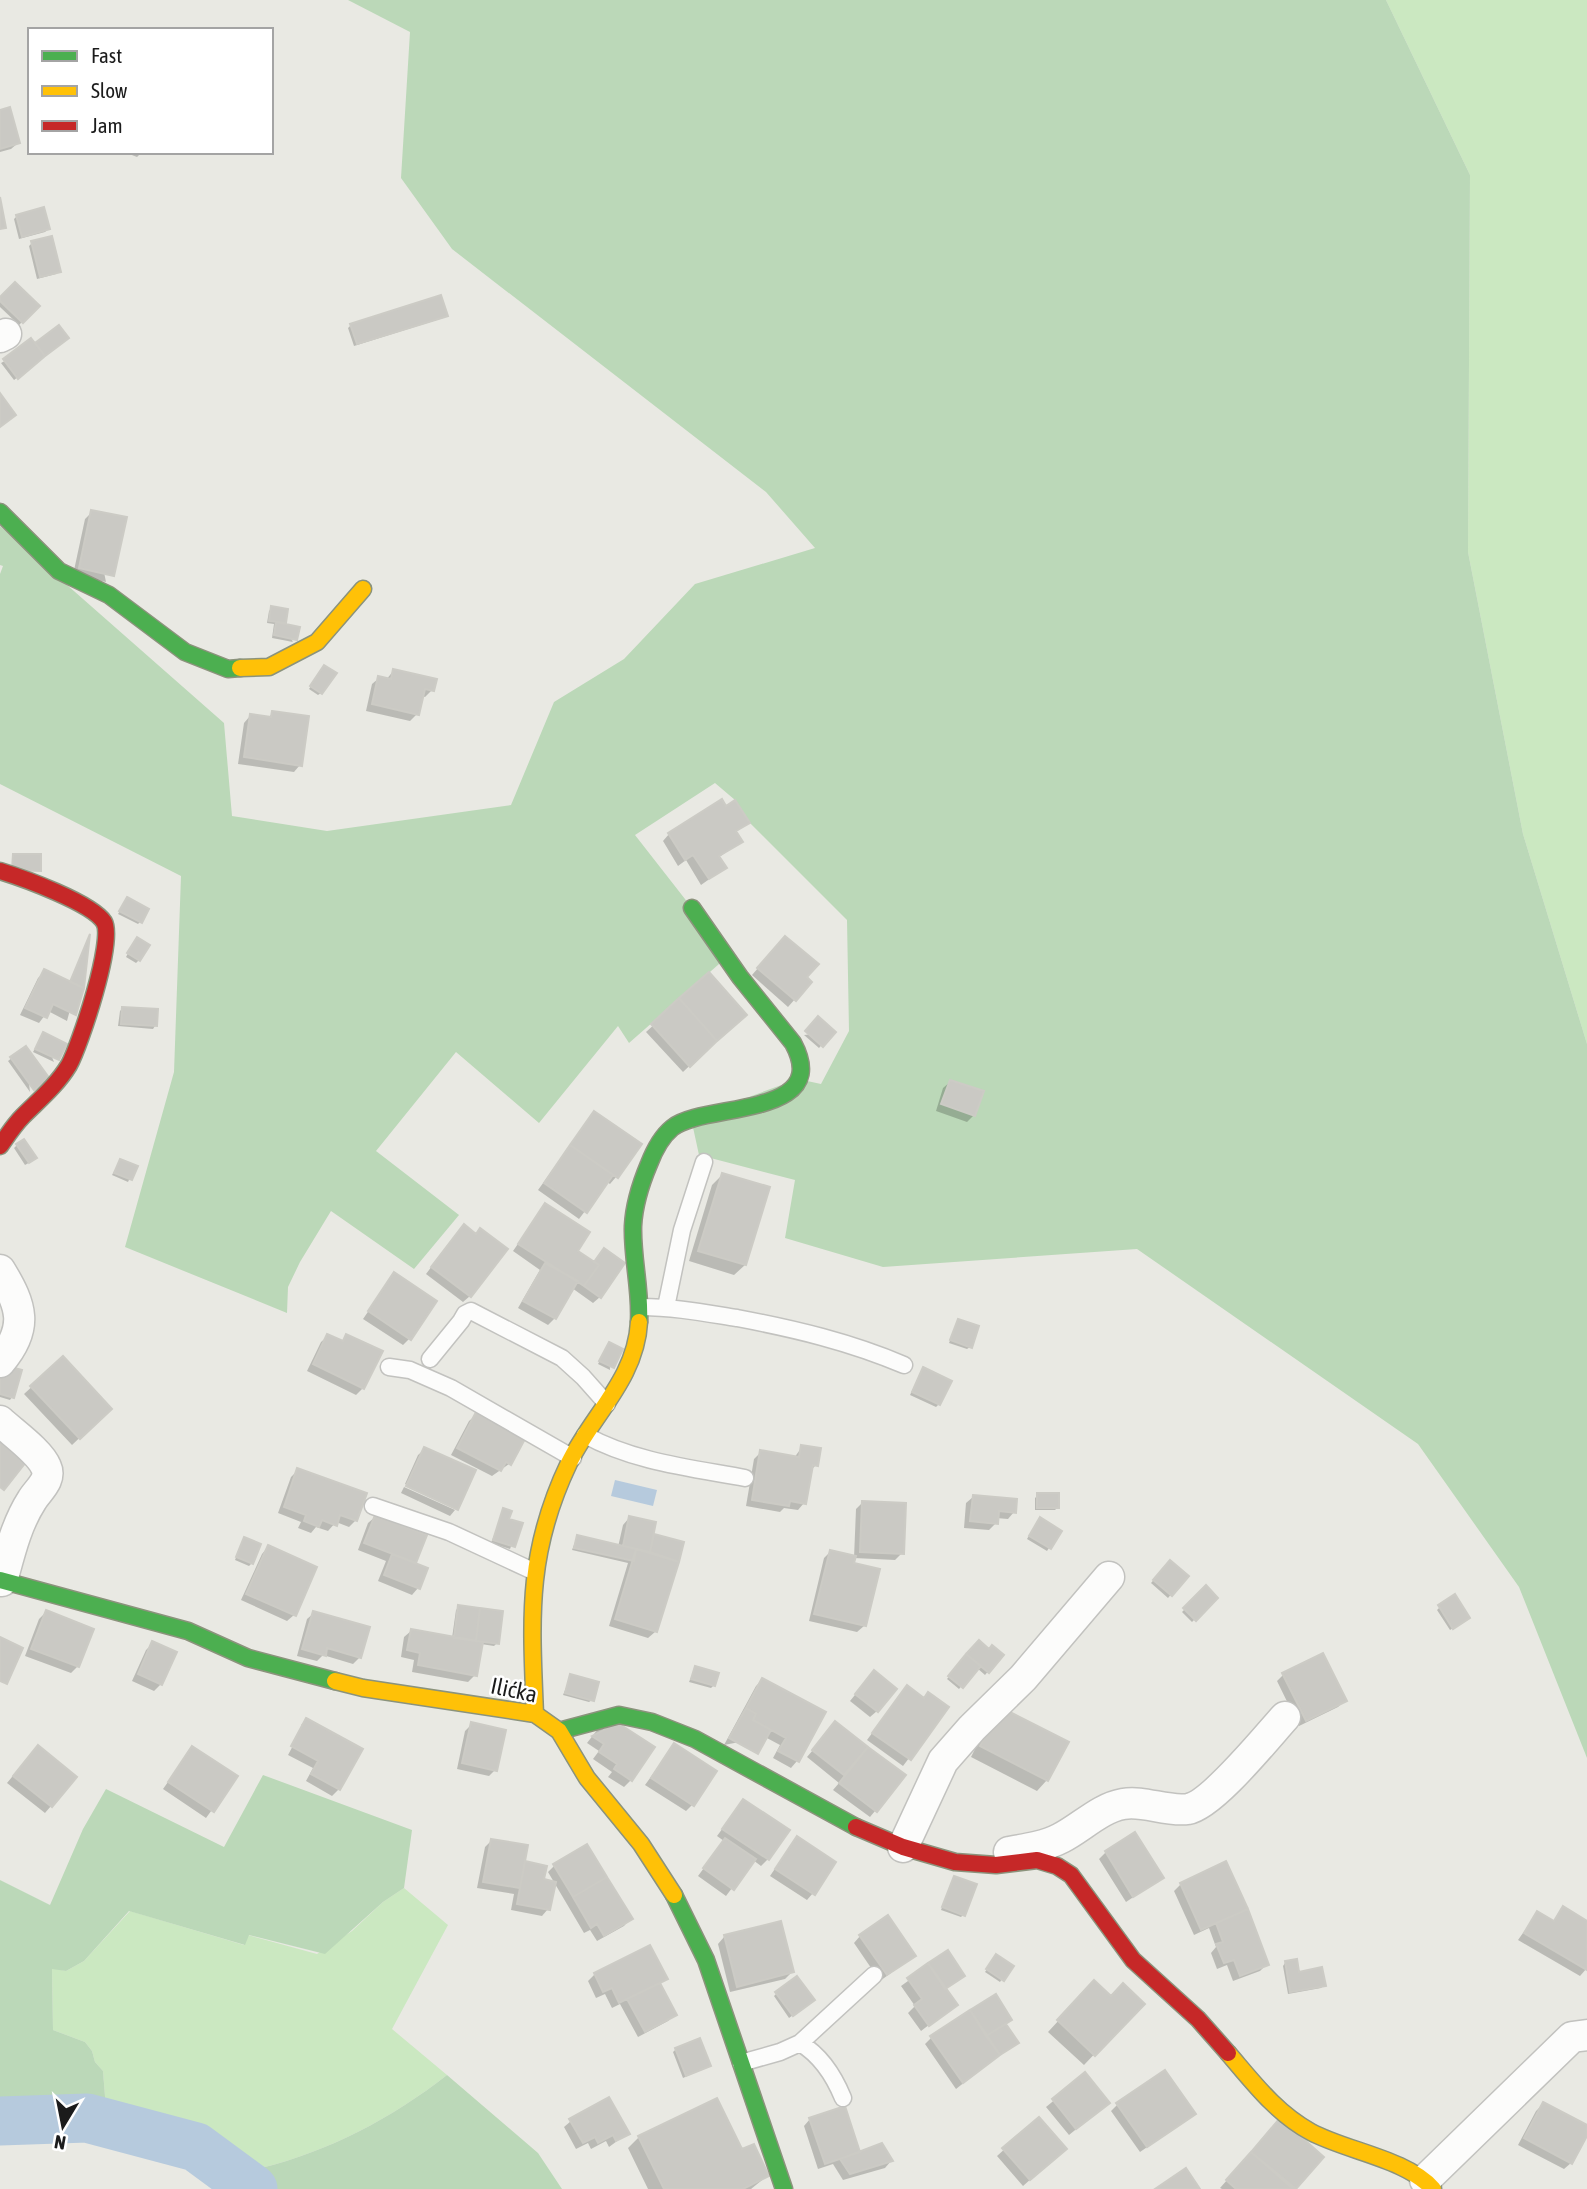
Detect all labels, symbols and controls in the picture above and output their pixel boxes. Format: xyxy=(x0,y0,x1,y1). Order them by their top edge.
legend xyxy=(28,28,273,154)
text: Fast xyxy=(91,43,122,67)
text: Slow xyxy=(91,78,128,102)
text: Jam xyxy=(91,113,123,137)
street label: Ilićka xyxy=(489,1672,539,1708)
north arrow xyxy=(28,2091,98,2161)
text: N xyxy=(53,2131,67,2155)

